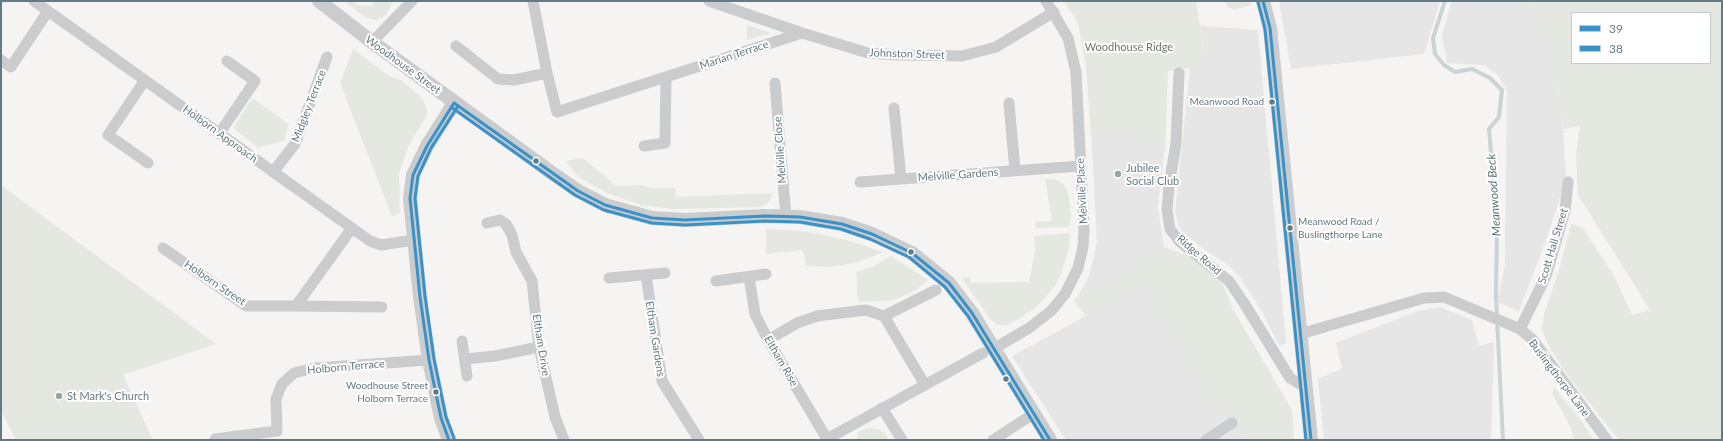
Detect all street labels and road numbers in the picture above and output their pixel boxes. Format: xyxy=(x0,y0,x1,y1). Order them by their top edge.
street label: Woodhouse Street xyxy=(363,33,443,97)
street label: Marian Terrace xyxy=(698,38,770,72)
street label: Johnston Street xyxy=(869,46,945,62)
street label: Midgley Terrace xyxy=(289,68,329,144)
street label: Holborn Approach xyxy=(180,102,260,166)
street label: Melville Close xyxy=(771,116,789,184)
street label: Melville Place xyxy=(1074,158,1090,224)
street label: Melville Gardens xyxy=(917,166,999,184)
street label: Scott Hall Street xyxy=(1535,207,1571,285)
street label: Ridge Road xyxy=(1174,232,1224,278)
street label: Holborn Street xyxy=(182,258,248,308)
street label: Eltham Gardens xyxy=(643,300,667,378)
street label: Eltham Drive xyxy=(530,313,552,377)
street label: Eltham Rise xyxy=(761,333,801,389)
street label: Buslingthorpe Lane xyxy=(1526,337,1592,419)
street label: Holborn Terrace xyxy=(307,357,385,377)

